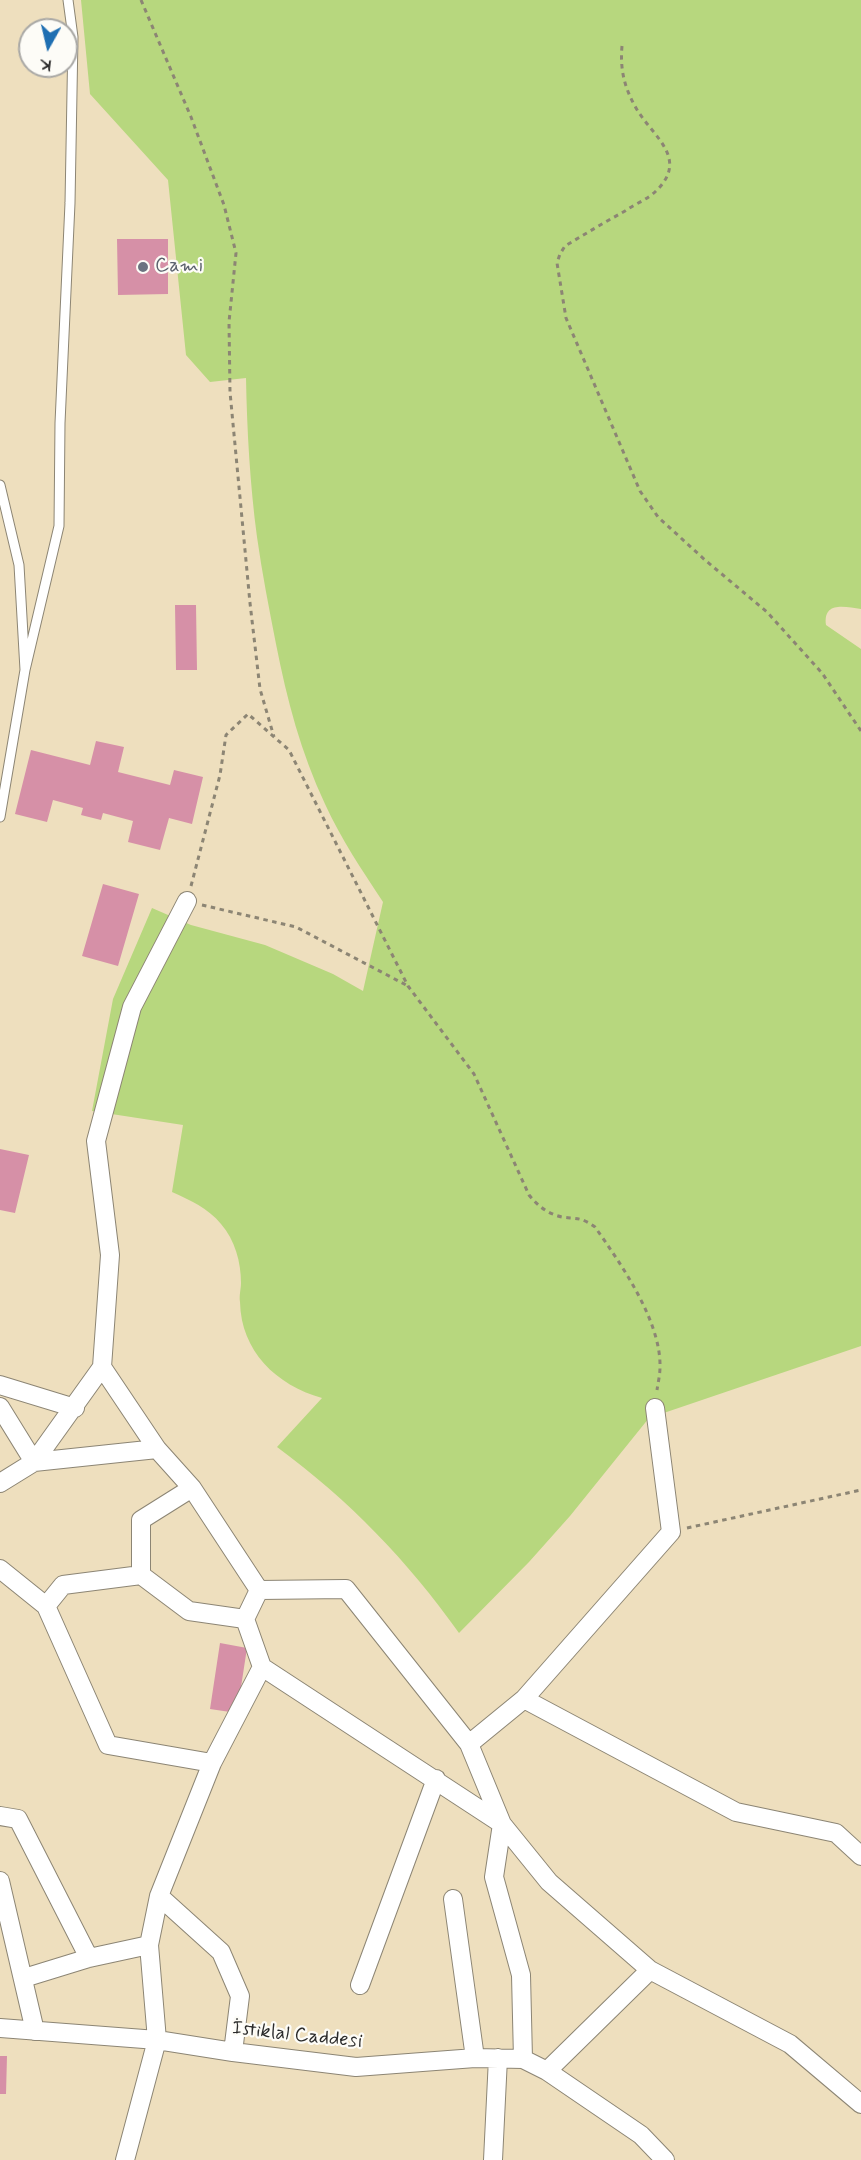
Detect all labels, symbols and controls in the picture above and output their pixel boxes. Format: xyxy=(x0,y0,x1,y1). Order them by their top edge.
north arrow xyxy=(18,18,78,78)
text: K xyxy=(39,53,53,76)
place label: Cami xyxy=(155,255,203,279)
marker: Cami xyxy=(136,260,150,274)
street label: İstiklal Caddesi xyxy=(231,2017,363,2055)

